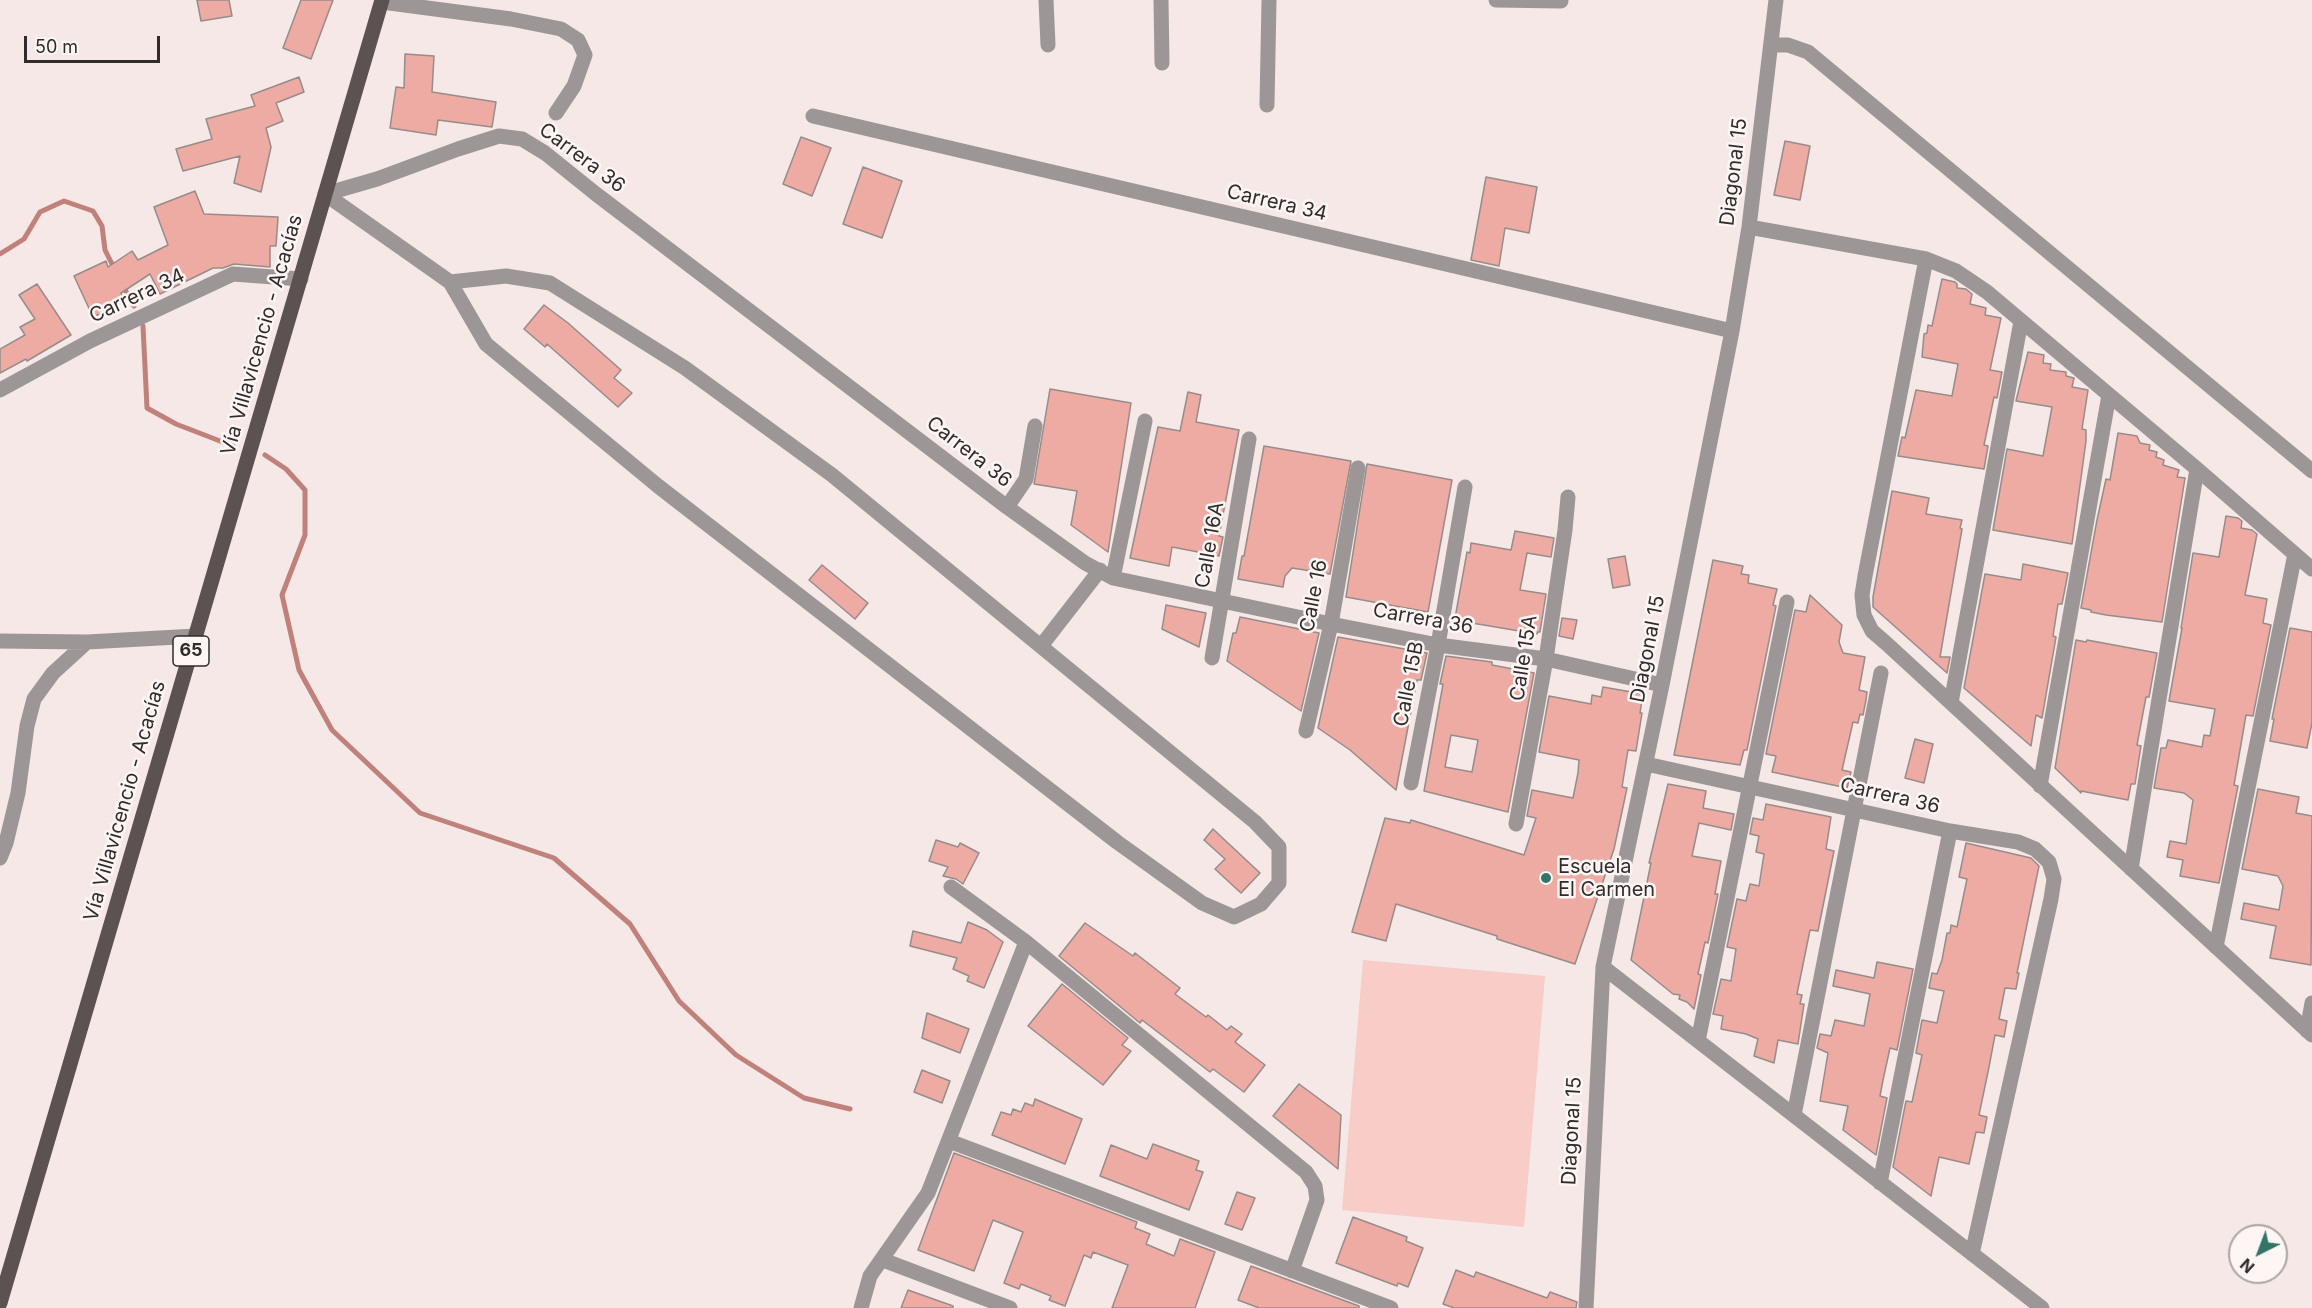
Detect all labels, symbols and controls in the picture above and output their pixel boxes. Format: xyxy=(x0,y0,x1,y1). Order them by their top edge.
scale bar xyxy=(27,24,164,62)
text: 50 m xyxy=(35,36,78,57)
street label: Diagonal 15 xyxy=(1715,117,1753,227)
street label: Carrera 36 xyxy=(534,118,630,198)
street label: Carrera 34 xyxy=(1225,180,1329,226)
street label: Vía Villavicencio - Acacías xyxy=(216,212,308,458)
street label: Carrera 34 xyxy=(86,264,188,328)
street label: Carrera 36 xyxy=(922,411,1016,493)
street label: Calle 16A xyxy=(1191,500,1229,590)
street label: Calle 16 xyxy=(1295,558,1333,634)
street label: Diagonal 15 xyxy=(1626,593,1670,705)
street label: Carrera 36 xyxy=(1371,598,1475,640)
street label: Calle 15A xyxy=(1505,613,1543,703)
road number: 65 xyxy=(173,636,209,666)
street label: Calle 15B xyxy=(1389,639,1429,729)
street label: Vía Villavicencio - Acacías xyxy=(79,678,171,924)
street label: Carrera 36 xyxy=(1838,773,1942,819)
place label: Escuela El Carmen xyxy=(1558,855,1655,902)
marker: Escuela El Carmen xyxy=(1539,871,1553,885)
street label: Diagonal 15 xyxy=(1557,1076,1587,1186)
north arrow xyxy=(2228,1224,2288,1284)
text: N xyxy=(2236,1254,2259,1277)

